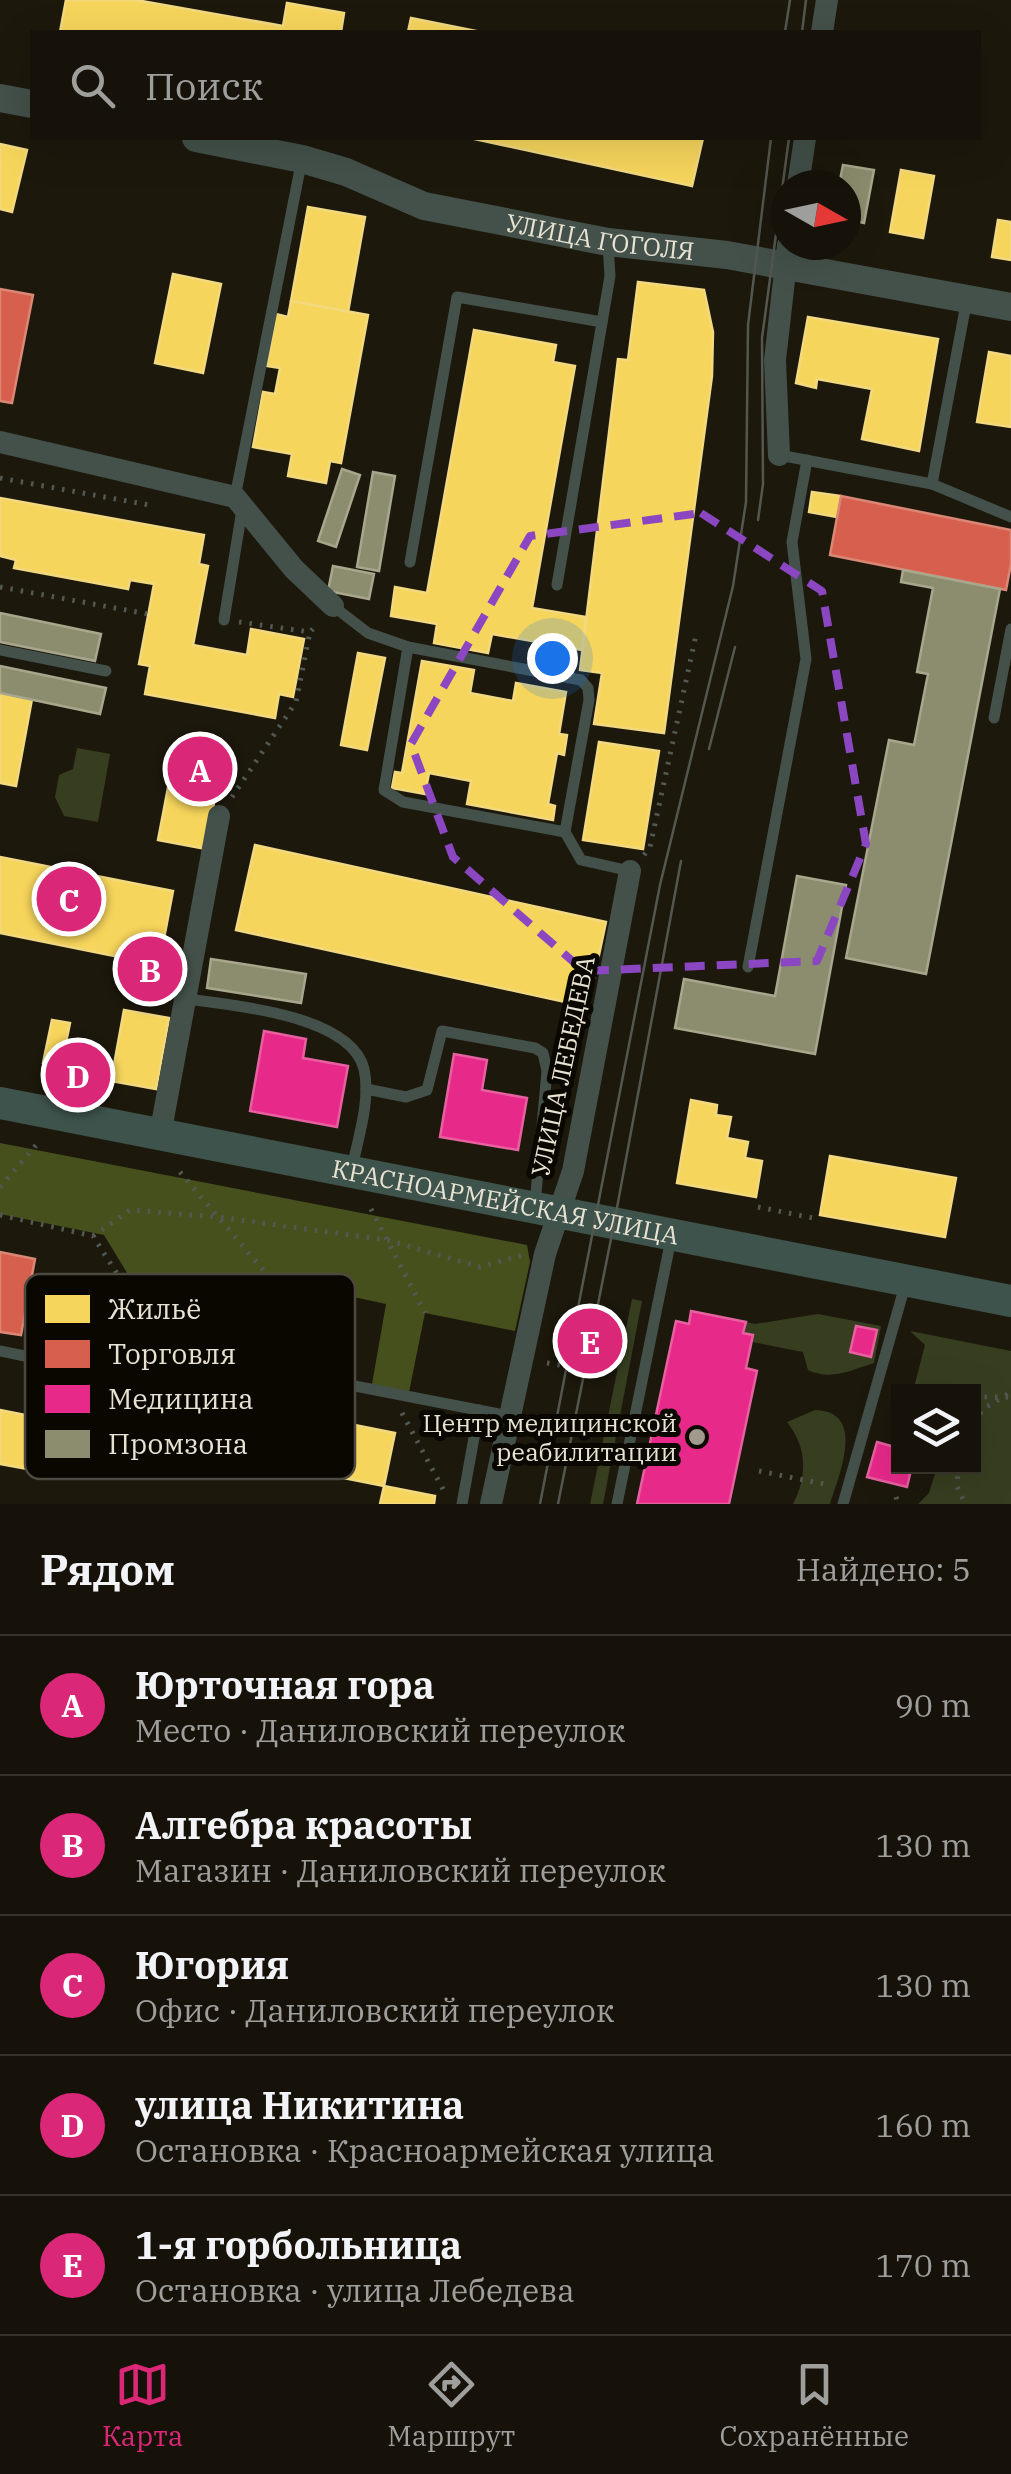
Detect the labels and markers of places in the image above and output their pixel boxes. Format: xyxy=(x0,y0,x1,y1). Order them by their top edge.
pin: A xyxy=(168,732,232,806)
pin: C xyxy=(36,862,102,936)
pin: B xyxy=(118,932,182,1006)
pin: D xyxy=(46,1038,110,1112)
pin: E xyxy=(558,1304,622,1378)
place label: Центр медицинской реабилитации xyxy=(423,1406,677,1468)
marker: Центр медицинской реабилитации xyxy=(686,1426,708,1448)

